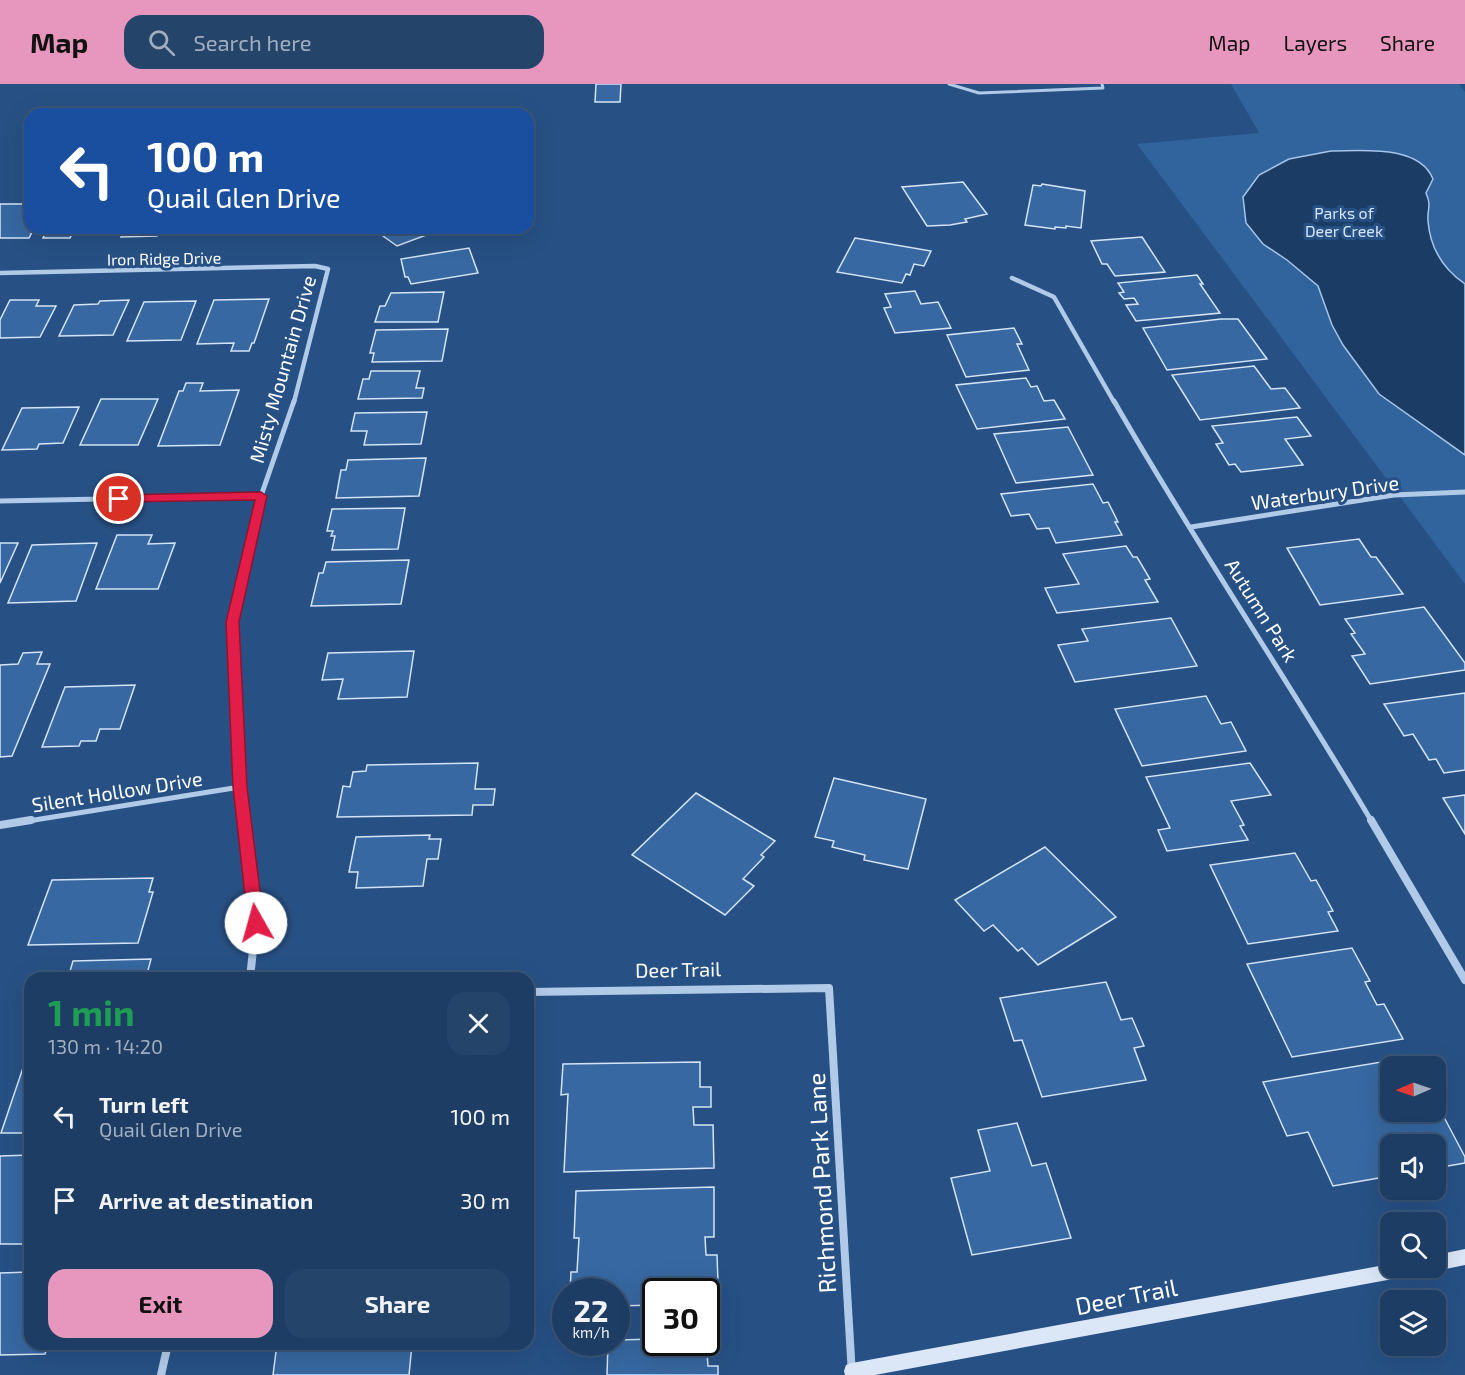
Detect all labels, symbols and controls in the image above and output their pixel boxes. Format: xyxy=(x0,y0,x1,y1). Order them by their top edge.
search box xyxy=(124,15,544,69)
text: Map xyxy=(30,25,88,59)
icon: search xyxy=(145,26,178,59)
text: Search here xyxy=(193,29,312,55)
text: Map xyxy=(1208,30,1250,55)
text: Layers xyxy=(1283,30,1347,55)
text: Share xyxy=(1380,30,1435,55)
text: 100 m xyxy=(147,130,264,180)
icon: left xyxy=(48,132,126,210)
text: Quail Glen Drive xyxy=(147,181,341,213)
park label: Parks of Deer Creek xyxy=(1305,203,1383,240)
street label: Iron Ridge Drive xyxy=(107,248,221,268)
street label: Misty Mountain Drive xyxy=(244,272,320,466)
street label: Waterbury Drive xyxy=(1250,470,1400,514)
pin xyxy=(93,473,144,524)
icon: arrive xyxy=(102,482,135,515)
street label: Autumn Park xyxy=(1221,554,1303,666)
street label: Silent Hollow Drive xyxy=(30,766,204,816)
position arrow xyxy=(224,891,288,955)
street label: Deer Trail xyxy=(635,956,721,982)
text: 1 min xyxy=(48,990,135,1033)
button: close xyxy=(447,992,510,1055)
text: 130 m · 14:20 xyxy=(48,1034,163,1058)
north arrow xyxy=(1380,1056,1446,1122)
map controls xyxy=(1380,1056,1446,1356)
street label: Richmond Park Lane xyxy=(801,1072,841,1294)
text: Turn left xyxy=(99,1091,188,1117)
icon: left xyxy=(48,1100,81,1133)
text: 100 m xyxy=(451,1103,510,1129)
text: Quail Glen Drive xyxy=(99,1117,242,1141)
button: sound xyxy=(1380,1134,1446,1200)
icon: arrive xyxy=(48,1184,81,1217)
text: Arrive at destination xyxy=(99,1187,313,1213)
text: 30 m xyxy=(460,1187,510,1213)
button: search xyxy=(1380,1212,1446,1278)
button: Exit xyxy=(48,1269,273,1338)
button: Share xyxy=(285,1269,510,1338)
street label: Deer Trail xyxy=(1073,1272,1179,1320)
speed limit sign: 30 xyxy=(642,1278,720,1356)
button: layers xyxy=(1380,1290,1446,1356)
text: 22 xyxy=(574,1292,608,1328)
text: km/h xyxy=(572,1323,610,1341)

